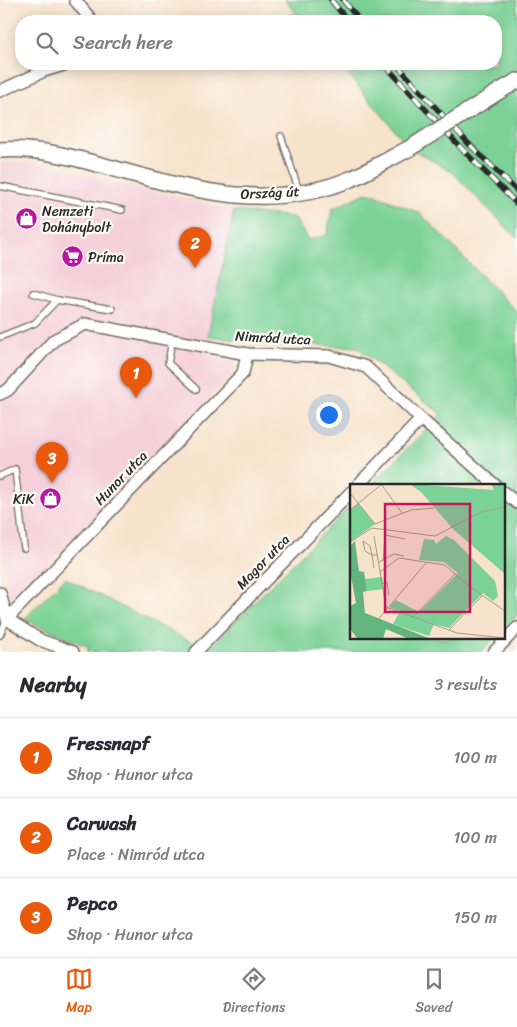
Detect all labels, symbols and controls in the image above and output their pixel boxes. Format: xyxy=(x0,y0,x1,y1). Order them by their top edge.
search box xyxy=(15,15,502,70)
text: Search here xyxy=(73,26,173,59)
icon: search xyxy=(33,29,61,57)
street label: Ország út xyxy=(240,179,300,207)
place label: Nemzeti Dohánybolt xyxy=(42,199,112,240)
shop icon: Nemzeti Dohánybolt xyxy=(14,207,38,231)
pin: 2 xyxy=(179,227,211,268)
supermarket icon: Príma xyxy=(60,245,84,269)
place label: Príma xyxy=(88,245,124,270)
street label: Nimród utca xyxy=(234,324,312,352)
pin: 1 xyxy=(120,357,152,398)
your location xyxy=(316,402,342,428)
pin: 3 xyxy=(36,442,68,483)
street label: Hunor utca xyxy=(88,445,154,511)
inset map xyxy=(350,484,504,640)
place label: KiK xyxy=(13,487,34,512)
shop icon: KiK xyxy=(38,487,62,511)
street label: Magor utca xyxy=(230,528,296,596)
text: Nearby xyxy=(20,666,86,704)
text: 3 results xyxy=(434,670,497,699)
text: Fressnapf xyxy=(67,727,150,760)
text: 1 xyxy=(33,743,39,772)
text: 100 m xyxy=(453,743,497,772)
text: Shop · Hunor utca xyxy=(67,760,193,789)
text: Carwash xyxy=(67,807,137,840)
text: 2 xyxy=(31,823,41,852)
text: 100 m xyxy=(453,823,497,852)
text: Place · Nimród utca xyxy=(67,840,205,869)
text: Pepco xyxy=(67,887,117,920)
text: 3 xyxy=(32,903,40,932)
text: 150 m xyxy=(454,903,497,932)
text: Shop · Hunor utca xyxy=(67,920,193,949)
tab: Map xyxy=(65,965,93,1020)
tab: Directions xyxy=(223,965,285,1020)
tab: Saved xyxy=(415,965,452,1020)

